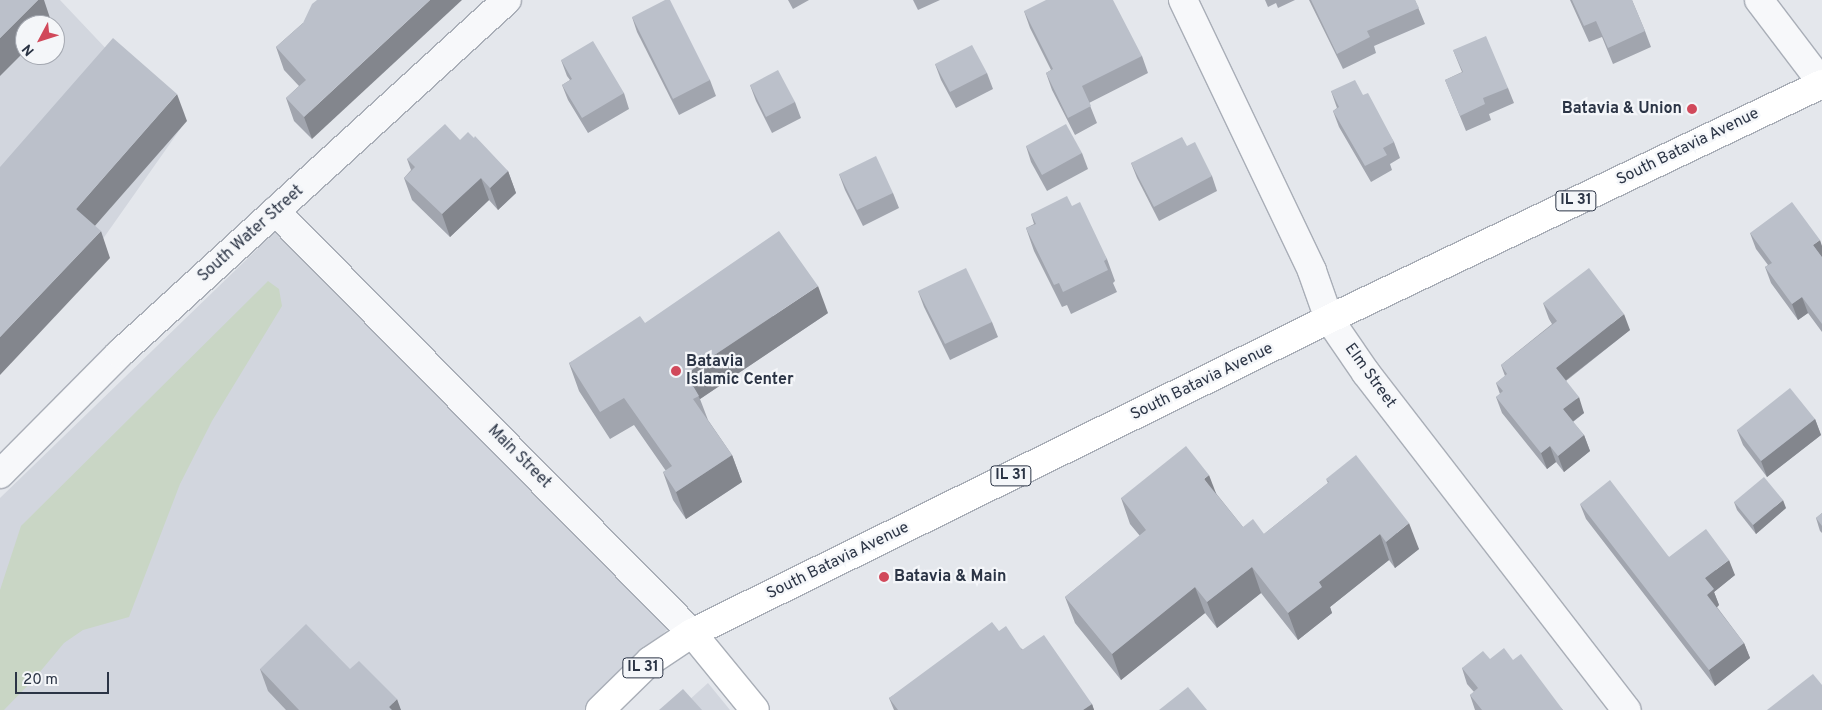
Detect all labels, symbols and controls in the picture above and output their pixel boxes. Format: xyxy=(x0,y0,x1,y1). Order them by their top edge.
north arrow xyxy=(15,15,65,65)
text: N xyxy=(19,40,39,59)
place label: Batavia & Union xyxy=(1562,99,1682,119)
marker: Batavia & Union xyxy=(1686,103,1698,115)
street label: South Batavia Avenue xyxy=(1613,104,1763,190)
street label: South Water Street xyxy=(194,181,308,287)
road number: IL 31 xyxy=(1555,188,1597,214)
street label: South Batavia Avenue xyxy=(1127,339,1277,425)
street label: Elm Street xyxy=(1340,340,1400,412)
place label: Batavia Islamic Center xyxy=(686,352,794,390)
marker: Batavia Islamic Center xyxy=(670,365,682,377)
street label: Main Street xyxy=(483,421,555,493)
road number: IL 31 xyxy=(990,464,1032,488)
street label: South Batavia Avenue xyxy=(763,518,913,604)
place label: Batavia & Main xyxy=(894,567,1006,587)
marker: Batavia & Main xyxy=(878,571,890,583)
road number: IL 31 xyxy=(622,656,664,680)
scale bar xyxy=(18,662,111,694)
text: 20 m xyxy=(23,671,58,690)

